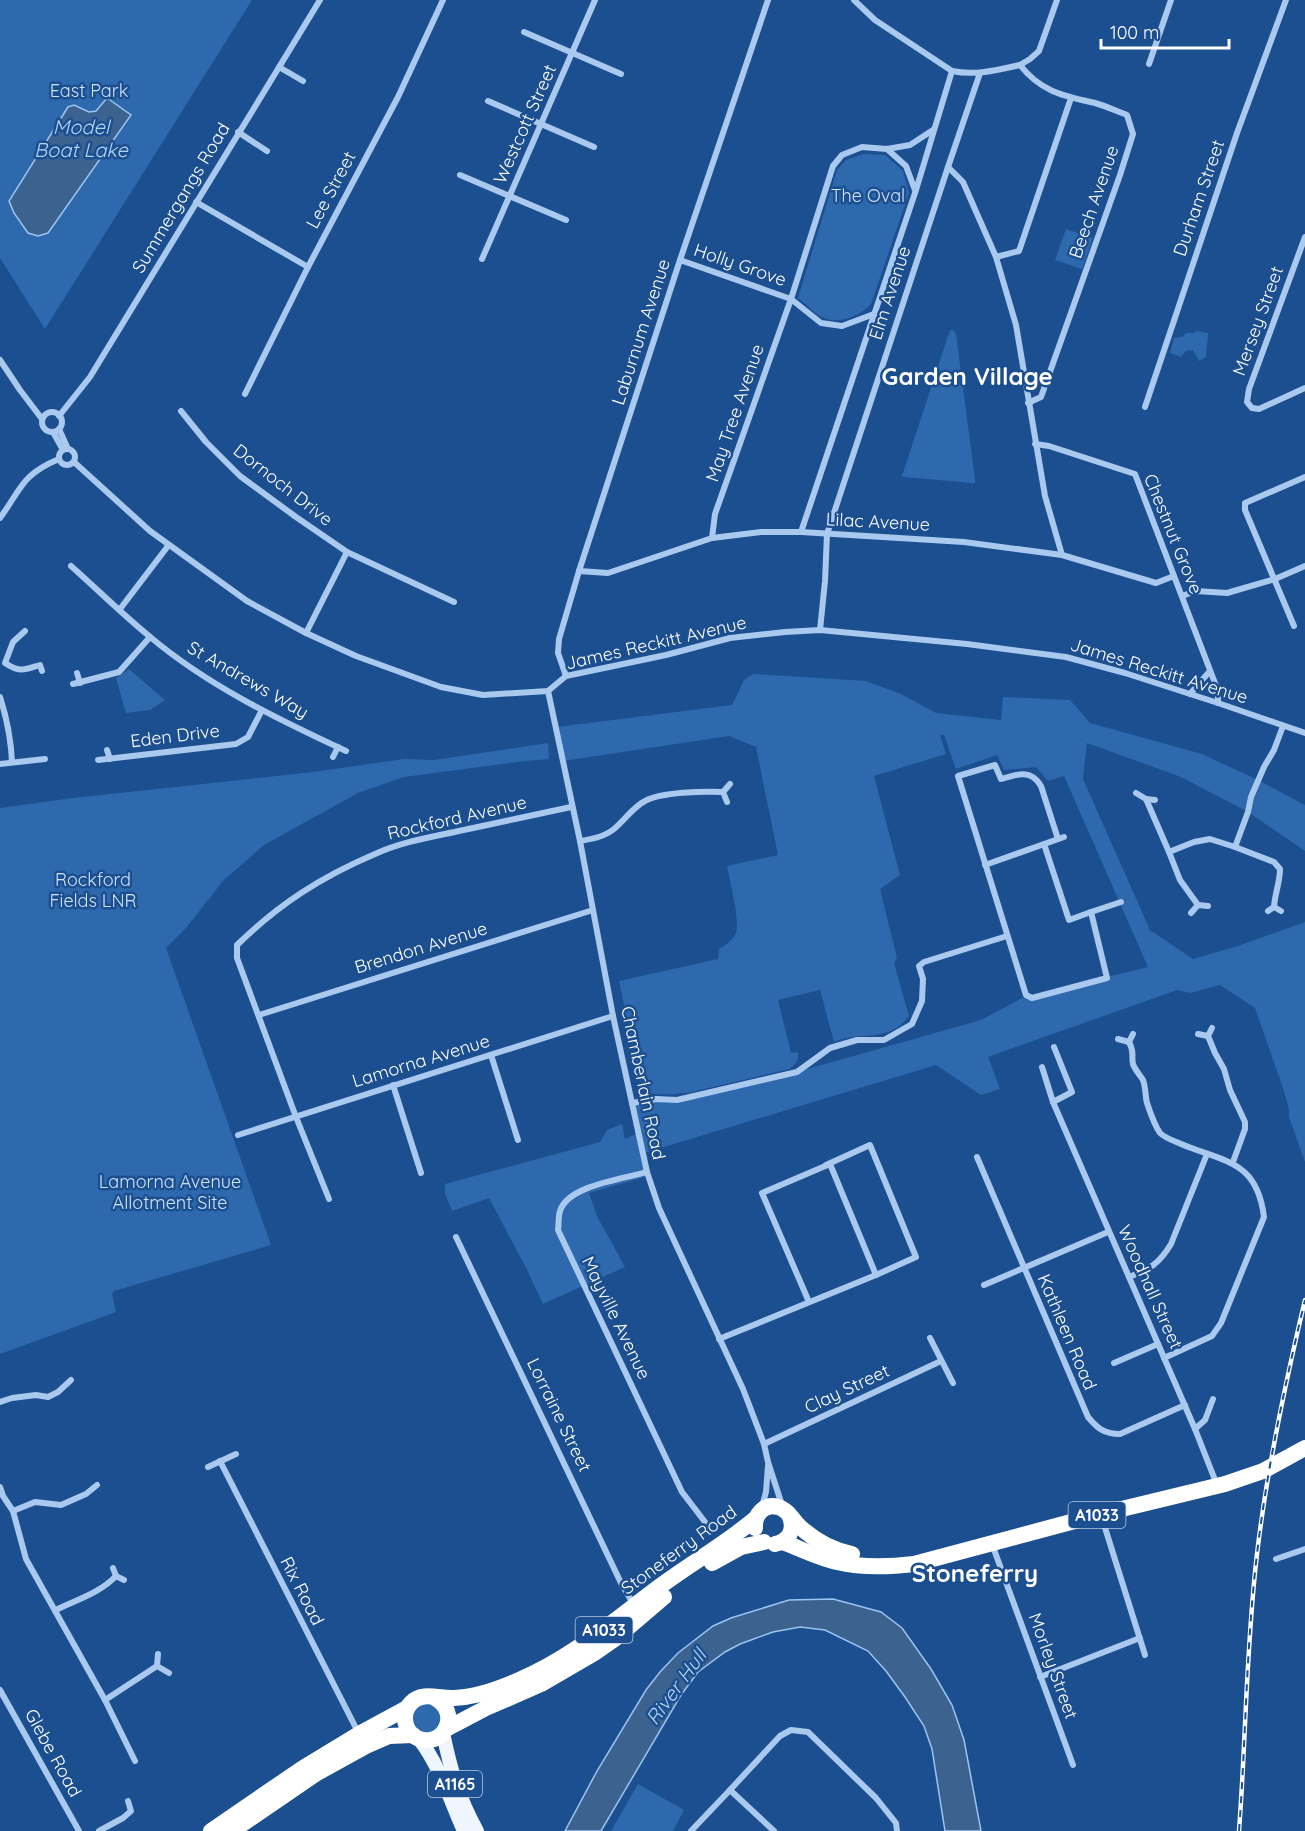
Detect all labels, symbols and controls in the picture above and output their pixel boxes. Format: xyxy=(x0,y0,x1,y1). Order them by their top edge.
scale bar xyxy=(1101,12,1228,50)
text: 100 m xyxy=(1110,21,1159,44)
street label: Westcott Street xyxy=(488,61,561,187)
park label: East Park xyxy=(50,79,128,102)
water label: Model Boat Lake xyxy=(34,114,129,162)
street label: Summergangs Road xyxy=(127,118,235,277)
street label: Durham Street xyxy=(1168,137,1229,259)
street label: Beech Avenue xyxy=(1063,142,1124,261)
street label: Lee Street xyxy=(301,147,360,232)
park label: The Oval xyxy=(831,184,905,207)
street label: Holly Grove xyxy=(691,238,789,291)
street label: Elm Avenue xyxy=(864,243,915,343)
street label: Laburnum Avenue xyxy=(606,256,675,408)
street label: Mersey Street xyxy=(1227,263,1288,379)
street label: May Tree Avenue xyxy=(700,341,769,485)
district label: Garden Village xyxy=(881,361,1053,391)
street label: Dornoch Drive xyxy=(229,439,338,531)
street label: Chestnut Grove xyxy=(1139,470,1208,597)
street label: Lilac Avenue xyxy=(825,507,931,536)
street label: James Reckitt Avenue xyxy=(563,611,748,675)
street label: James Reckitt Avenue xyxy=(1067,633,1251,709)
street label: St Andrews Way xyxy=(184,636,313,724)
street label: Eden Drive xyxy=(129,719,221,752)
street label: Rockford Avenue xyxy=(385,790,529,845)
park label: Rockford Fields LNR xyxy=(49,868,137,912)
street label: Brendon Avenue xyxy=(352,916,490,979)
street label: Chamberlain Road xyxy=(616,1004,671,1162)
street label: Lamorna Avenue xyxy=(349,1029,492,1092)
park label: Lamorna Avenue Allotment Site xyxy=(99,1170,241,1214)
street label: Woodhall Street xyxy=(1113,1221,1188,1352)
street label: Mayville Avenue xyxy=(577,1252,656,1383)
street label: Kathleen Road xyxy=(1033,1270,1102,1393)
street label: Lorraine Street xyxy=(522,1354,597,1475)
street label: Clay Street xyxy=(801,1359,893,1418)
street label: Stoneferry Road xyxy=(616,1500,741,1599)
road number: A1033 xyxy=(1068,1502,1126,1528)
street label: Rix Road xyxy=(275,1552,330,1629)
district label: Stoneferry xyxy=(912,1558,1038,1588)
street label: Morley Street xyxy=(1024,1610,1083,1722)
road number: A1033 xyxy=(576,1617,632,1643)
water label: River Hull xyxy=(640,1642,713,1729)
street label: Glebe Road xyxy=(20,1705,87,1801)
road number: A1165 xyxy=(428,1771,482,1797)

